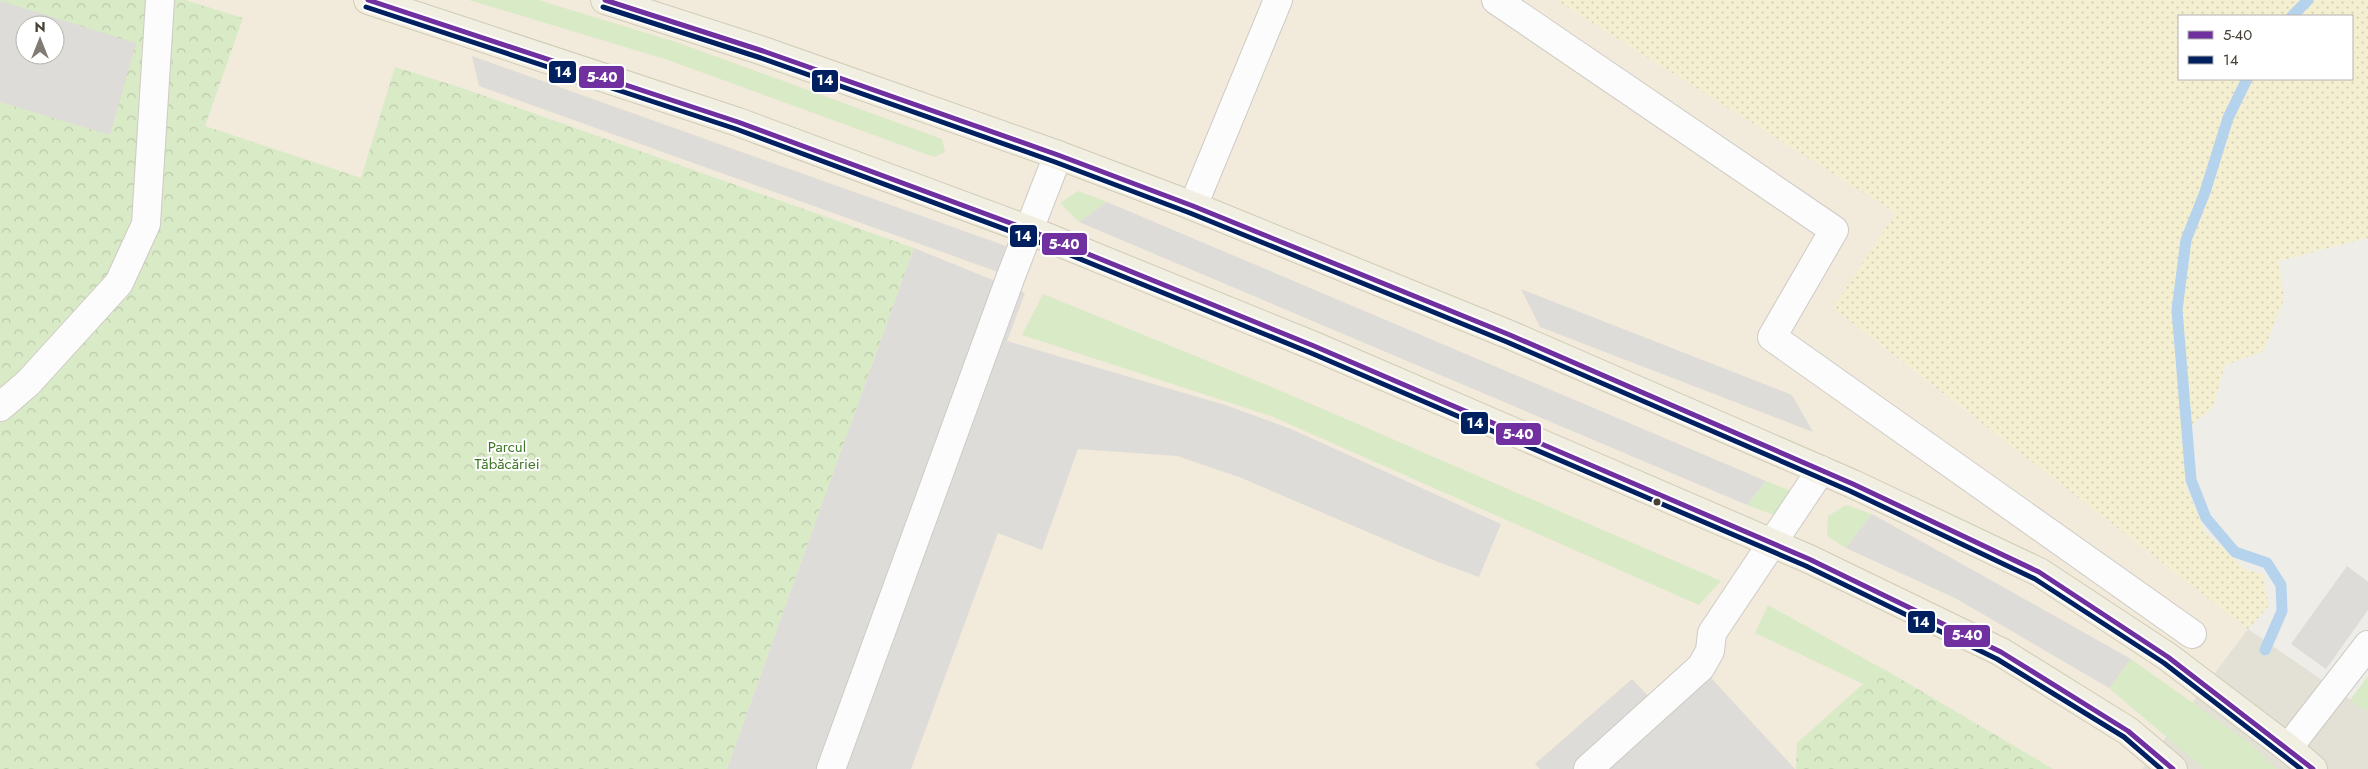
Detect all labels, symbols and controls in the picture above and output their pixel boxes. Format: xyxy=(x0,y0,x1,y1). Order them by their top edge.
north arrow xyxy=(15,15,65,65)
legend xyxy=(2178,15,2353,80)
text: N xyxy=(34,17,46,37)
text: 5-40 xyxy=(2223,24,2252,46)
text: 14 xyxy=(2223,49,2239,71)
line badge: 14 xyxy=(548,60,577,84)
text: 14 xyxy=(555,62,572,82)
line badge: 5-40 xyxy=(578,65,625,89)
text: 5-40 xyxy=(586,67,618,87)
line badge: 14 xyxy=(811,69,839,93)
text: 14 xyxy=(817,70,834,90)
line badge: 14 xyxy=(1009,224,1038,248)
text: 14 xyxy=(1015,226,1032,246)
line badge: 5-40 xyxy=(1041,232,1088,256)
text: 5-40 xyxy=(1048,234,1080,254)
line badge: 14 xyxy=(1460,411,1489,435)
text: 14 xyxy=(1467,413,1484,433)
line badge: 5-40 xyxy=(1495,422,1542,446)
text: 5-40 xyxy=(1502,424,1534,444)
park label: Parcul Tăbăcăriei xyxy=(474,436,540,475)
unlabelled marker xyxy=(1652,497,1662,507)
line badge: 14 xyxy=(1907,610,1936,634)
text: 14 xyxy=(1913,612,1930,632)
line badge: 5-40 xyxy=(1943,624,1991,648)
text: 5-40 xyxy=(1951,625,1983,645)

